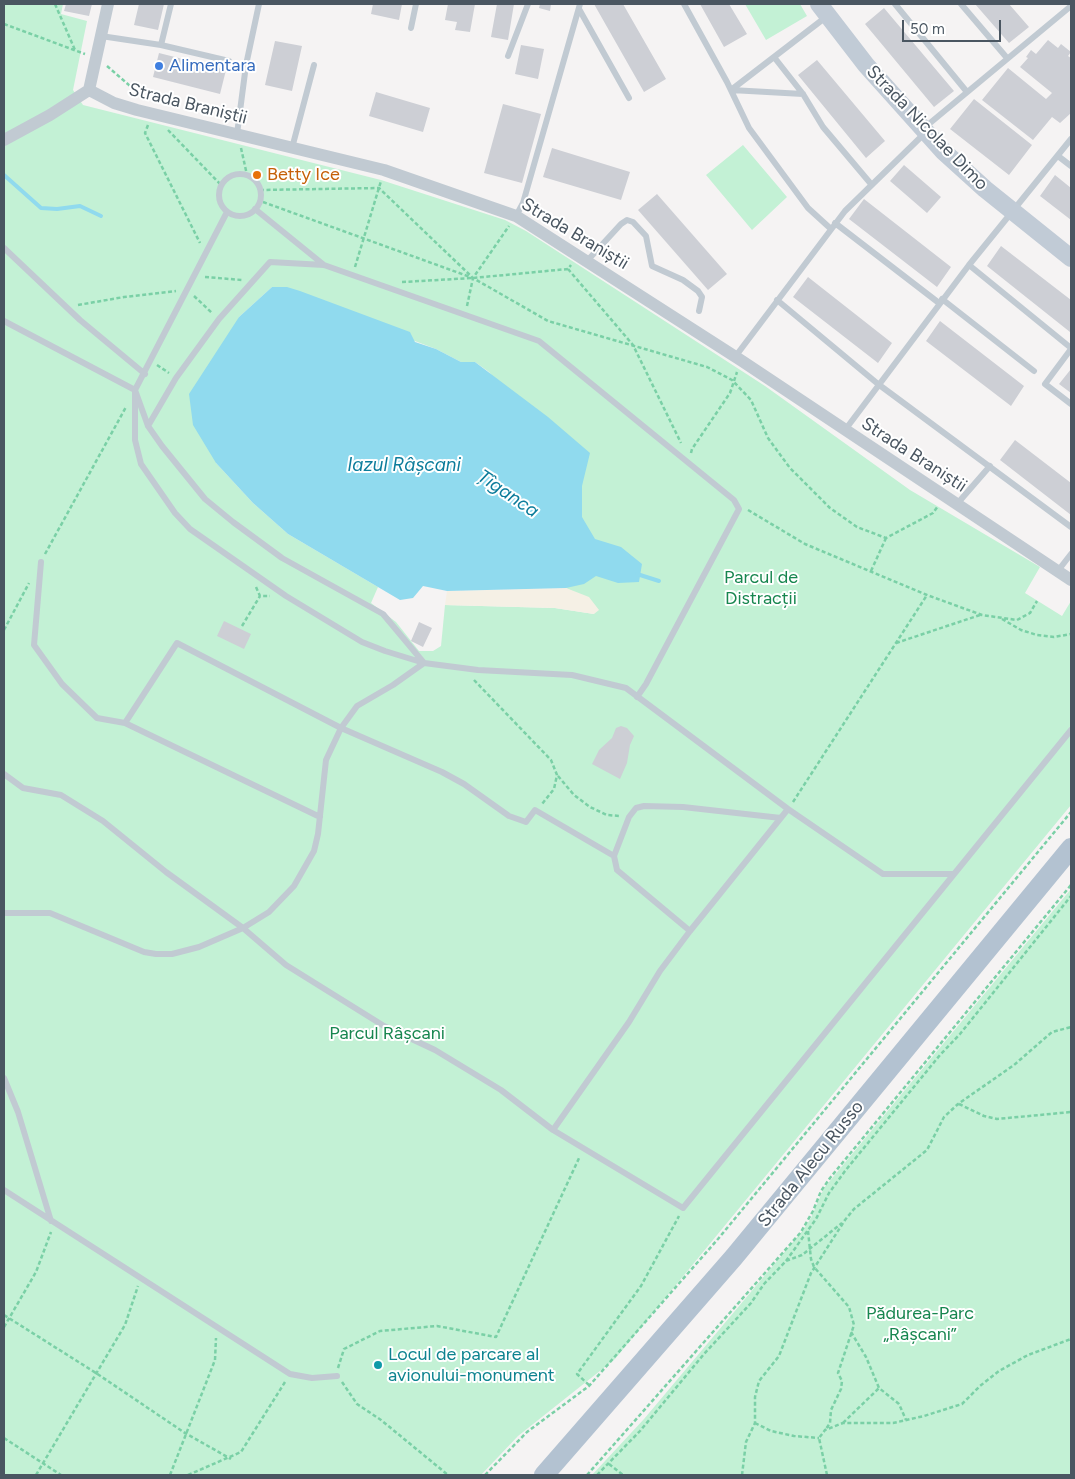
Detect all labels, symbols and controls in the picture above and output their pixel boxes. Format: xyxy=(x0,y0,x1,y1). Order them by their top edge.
scale bar xyxy=(905,10,1004,42)
text: 50 m xyxy=(910,20,945,38)
place label: Alimentara xyxy=(169,55,256,77)
marker: Alimentara xyxy=(153,60,165,72)
street label: Strada Nicolae Dimo xyxy=(862,61,992,195)
street label: Strada Braniștii xyxy=(126,79,250,129)
place label: Betty Ice xyxy=(267,164,340,186)
marker: Betty Ice xyxy=(251,169,263,181)
street label: Strada Braniștii xyxy=(517,193,633,275)
street label: Strada Braniștii xyxy=(857,413,971,497)
water label: Iazul Râșcani xyxy=(347,454,461,476)
water label: Țîganca xyxy=(473,465,543,523)
park label: Parcul de Distracții xyxy=(724,567,798,610)
park label: Parcul Râșcani xyxy=(329,1023,445,1045)
street label: Strada Alecu Russo xyxy=(754,1097,868,1231)
park label: Pădurea-Parc „Râșcani” xyxy=(866,1303,974,1346)
place label: Locul de parcare al avionului-monument xyxy=(388,1344,555,1386)
marker: Locul de parcare al avionului-monument xyxy=(372,1359,384,1371)

